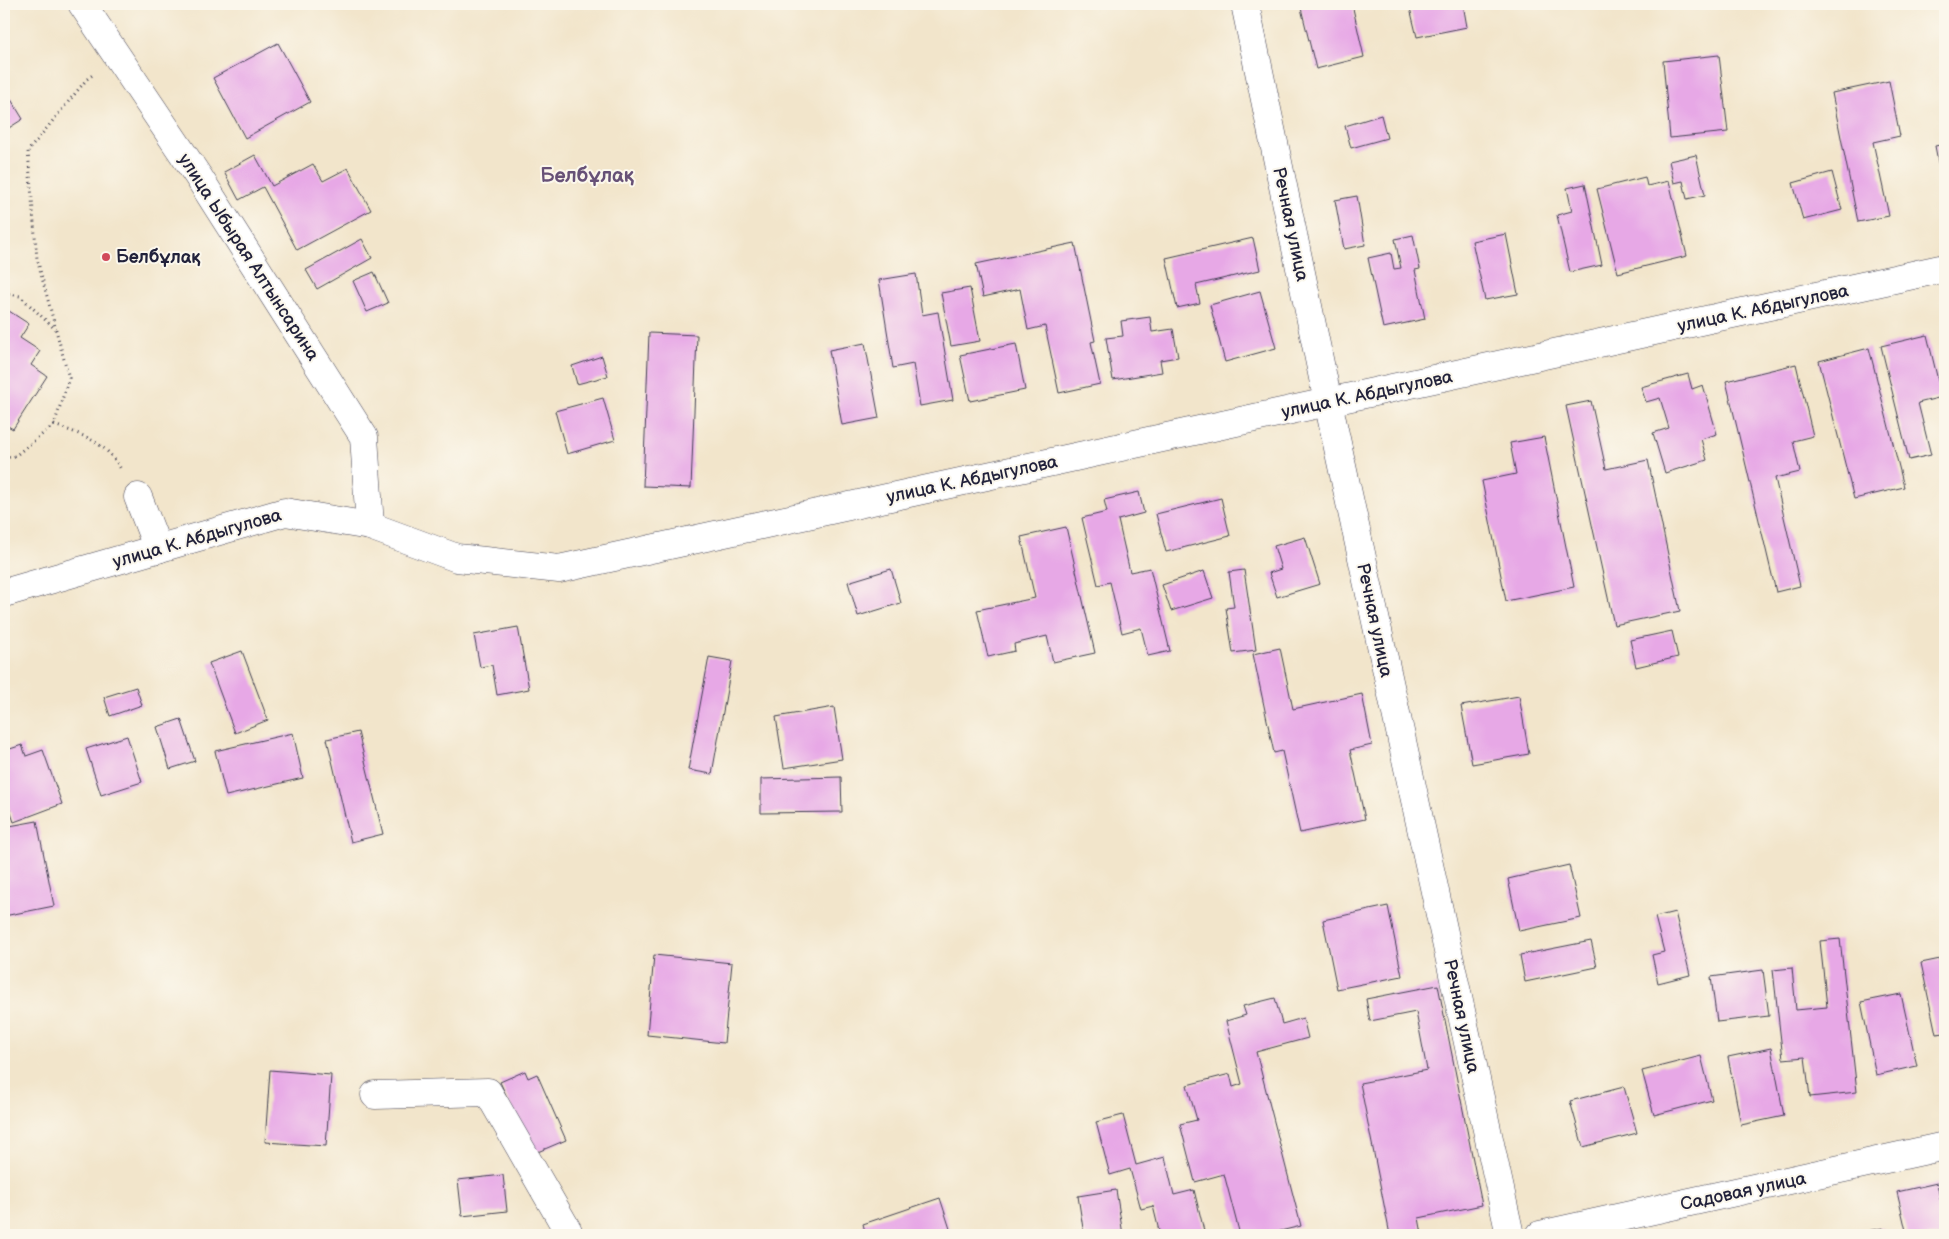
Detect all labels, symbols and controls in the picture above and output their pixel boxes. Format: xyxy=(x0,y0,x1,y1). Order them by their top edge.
street label: улица Ыбырая Алтынсарина xyxy=(174,150,324,365)
district label: Белбұлақ xyxy=(540,164,635,188)
street label: Речная улица xyxy=(1268,165,1313,283)
place label: Белбұлақ xyxy=(116,247,201,268)
marker: Белбұлақ xyxy=(100,251,112,263)
street label: улица К. Абдыгулова xyxy=(1676,280,1851,337)
street label: улица К. Абдыгулова xyxy=(1280,366,1455,423)
street label: улица К. Абдыгулова xyxy=(885,451,1060,508)
street label: улица К. Абдыгулова xyxy=(110,504,284,573)
street label: Речная улица xyxy=(1352,561,1397,679)
street label: Речная улица xyxy=(1439,957,1484,1075)
street label: Садовая улица xyxy=(1678,1168,1808,1215)

